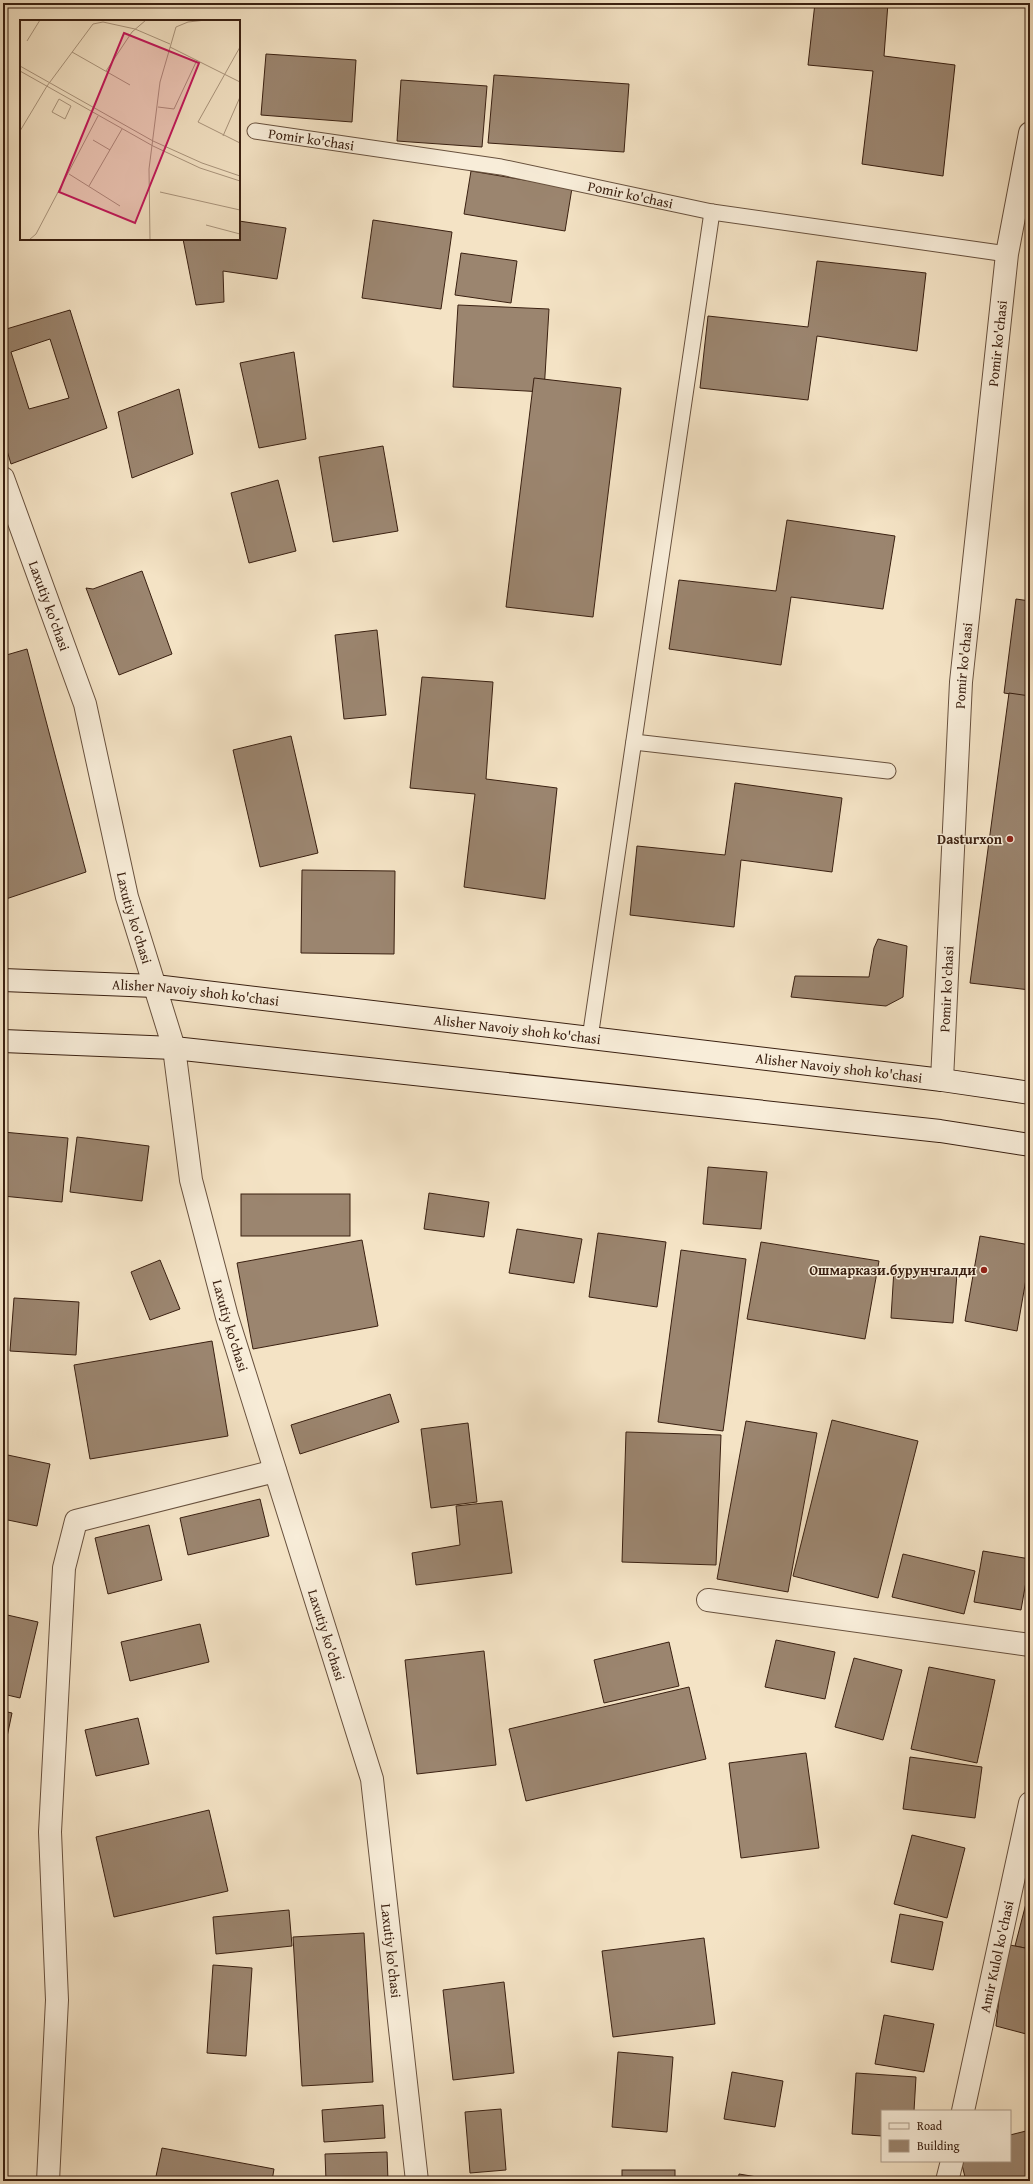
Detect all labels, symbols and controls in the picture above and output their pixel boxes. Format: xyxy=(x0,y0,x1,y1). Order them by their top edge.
inset map xyxy=(20,20,240,240)
street label: Pomir ko'chasi xyxy=(267,123,356,155)
street label: Pomir ko'chasi xyxy=(586,176,675,213)
street label: Pomir ko'chasi xyxy=(983,299,1012,387)
street label: Laxutiy ko'chasi xyxy=(24,558,75,654)
street label: Pomir ko'chasi xyxy=(950,621,977,709)
place label: Dasturxon xyxy=(937,829,1003,849)
marker: Dasturxon xyxy=(1005,834,1015,844)
street label: Laxutiy ko'chasi xyxy=(112,870,157,966)
street label: Pomir ko'chasi xyxy=(934,945,958,1033)
street label: Alisher Navoiy shoh ko'chasi xyxy=(112,974,280,1011)
street label: Alisher Navoiy shoh ko'chasi xyxy=(433,1009,602,1049)
street label: Alisher Navoiy shoh ko'chasi xyxy=(754,1048,924,1088)
place label: Ошмаркази.бурунчгалди xyxy=(809,1260,976,1280)
marker: Ошмаркази.бурунчгалди xyxy=(979,1265,989,1275)
street label: Laxutiy ko'chasi xyxy=(208,1278,253,1374)
street label: Laxutiy ko'chasi xyxy=(303,1587,351,1683)
street label: Amir Kulol ko'chasi xyxy=(975,1899,1019,2015)
street label: Laxutiy ko'chasi xyxy=(376,1903,406,1999)
legend xyxy=(881,2110,1011,2162)
text: Road xyxy=(917,2117,943,2134)
text: Building xyxy=(917,2137,960,2154)

